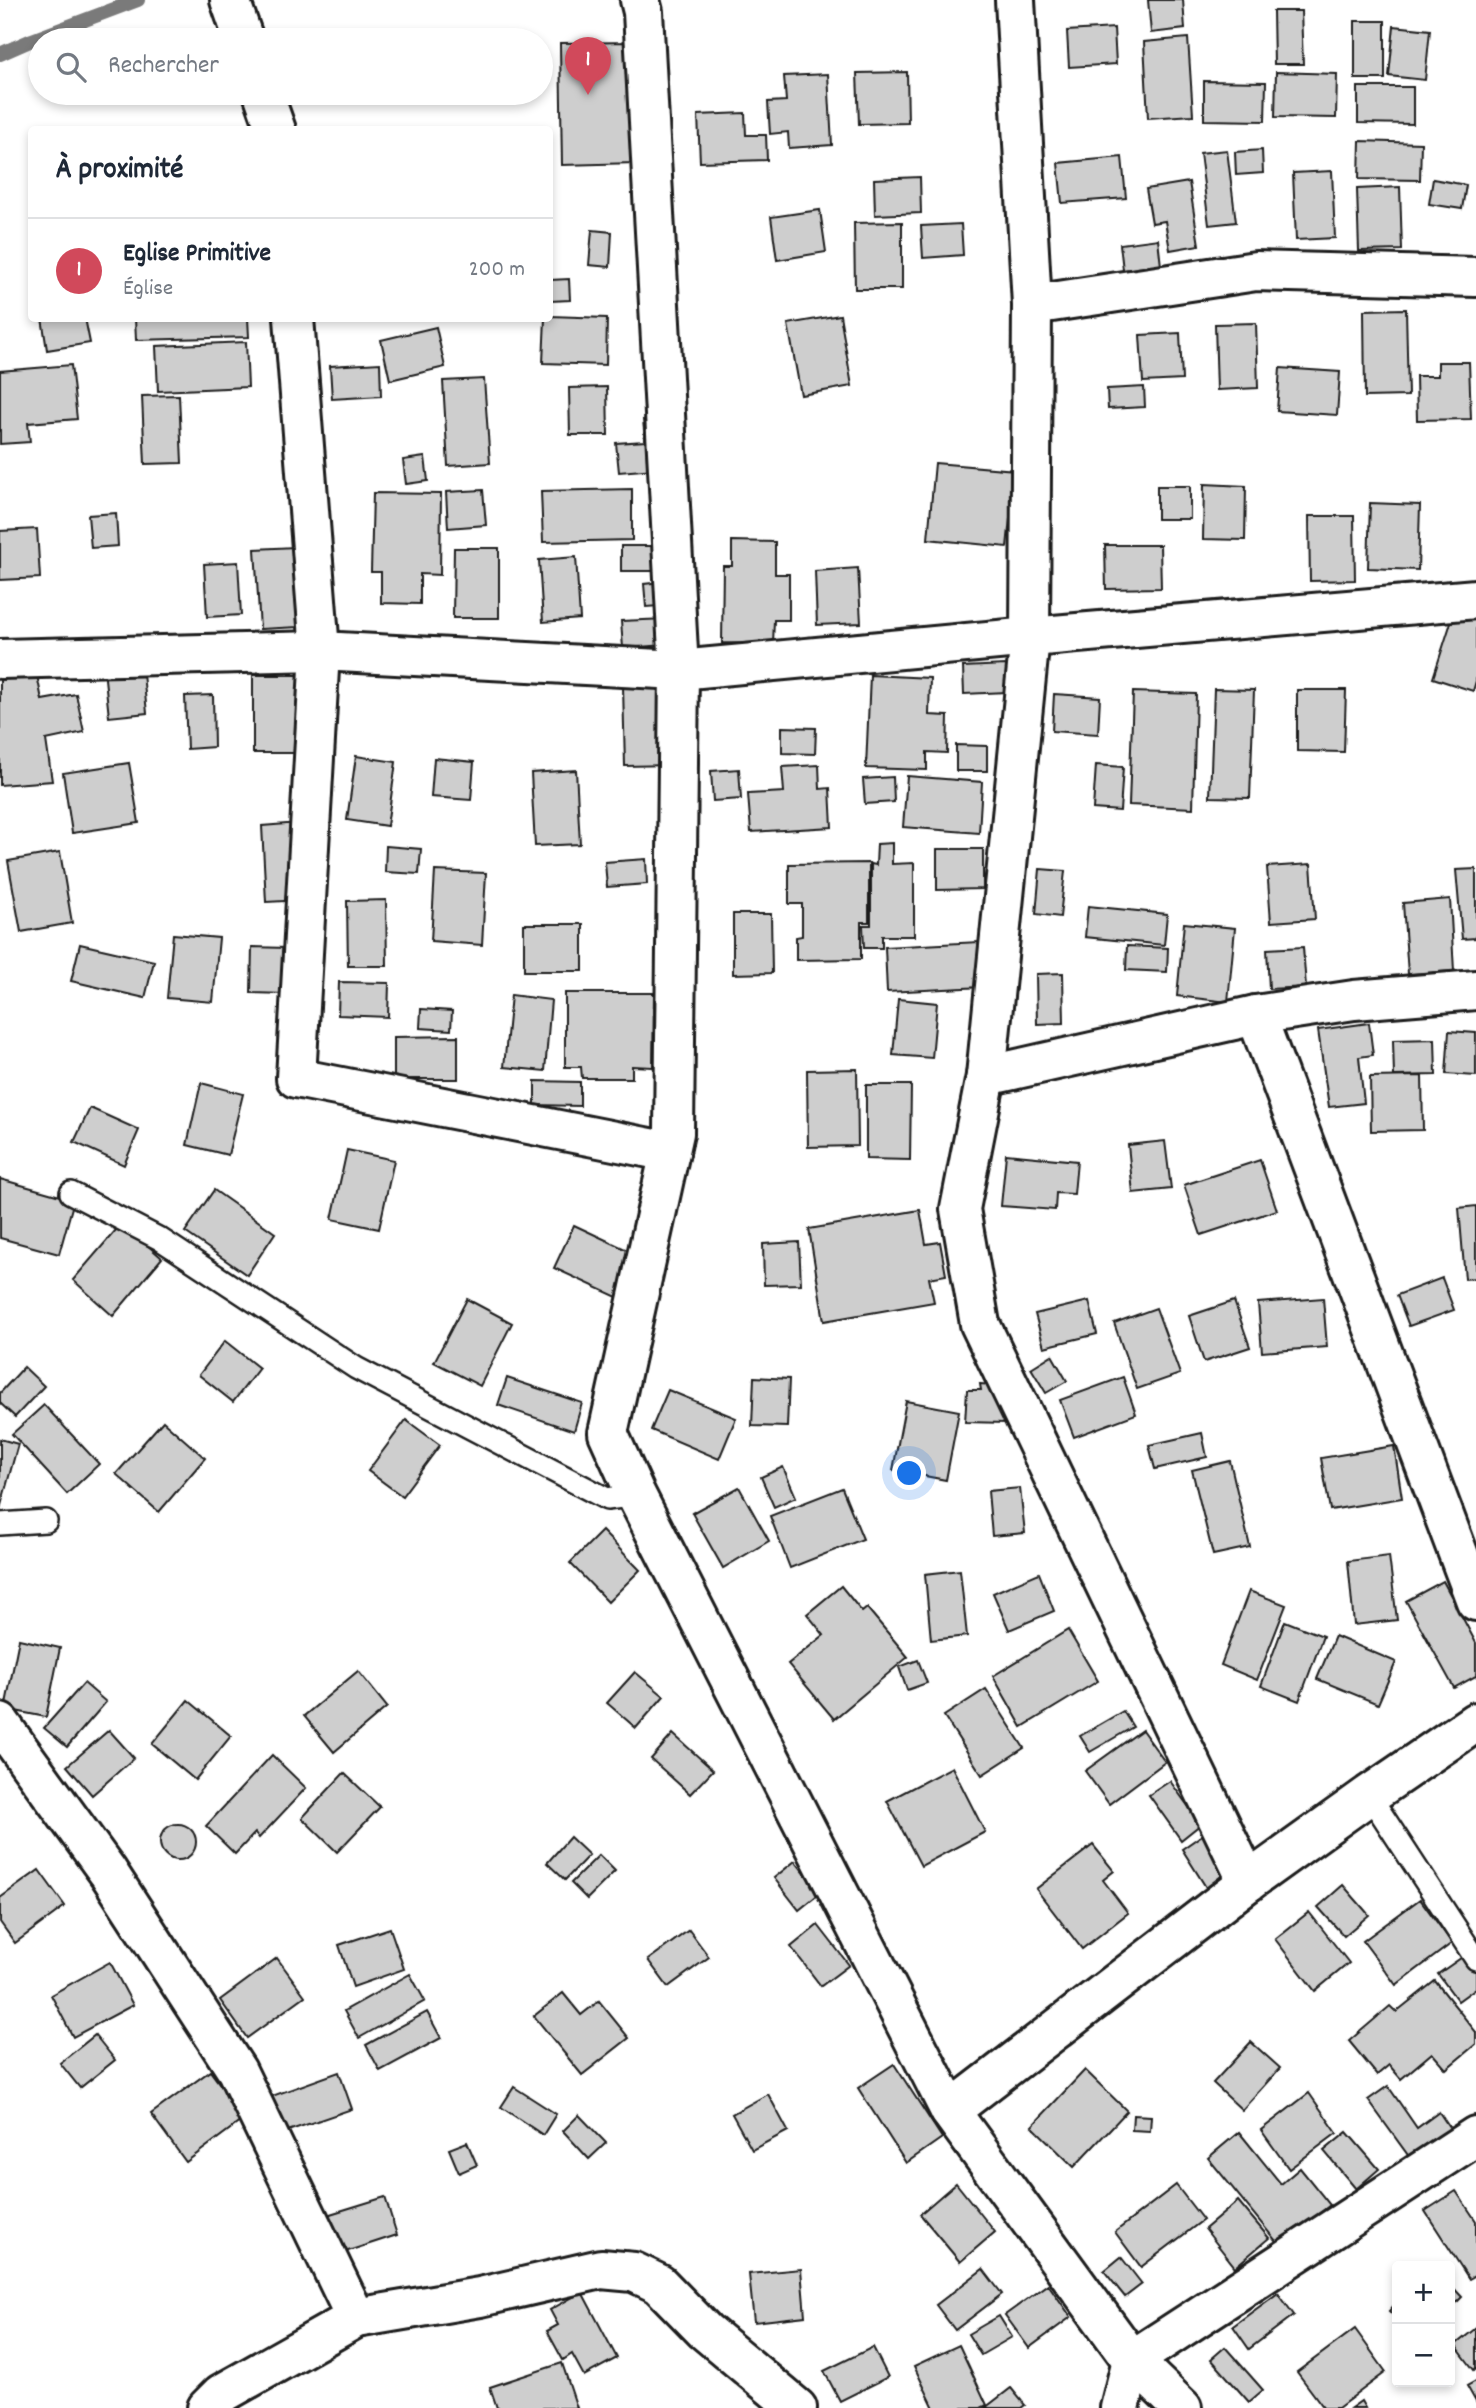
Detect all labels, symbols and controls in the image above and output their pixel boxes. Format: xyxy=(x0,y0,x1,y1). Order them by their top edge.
search box xyxy=(28,28,553,105)
pin: 1 xyxy=(565,37,611,95)
icon: search xyxy=(52,48,90,86)
text: Rechercher xyxy=(108,48,219,85)
text: À proximité xyxy=(56,150,183,193)
text: Eglise Primitive xyxy=(123,236,271,273)
text: 1 xyxy=(76,254,82,287)
text: 200 m xyxy=(469,254,525,287)
text: Église xyxy=(123,273,173,306)
your location xyxy=(892,1456,926,1490)
map controls xyxy=(1392,2261,1455,2387)
button: + xyxy=(1392,2261,1455,2324)
button: − xyxy=(1392,2324,1455,2387)

